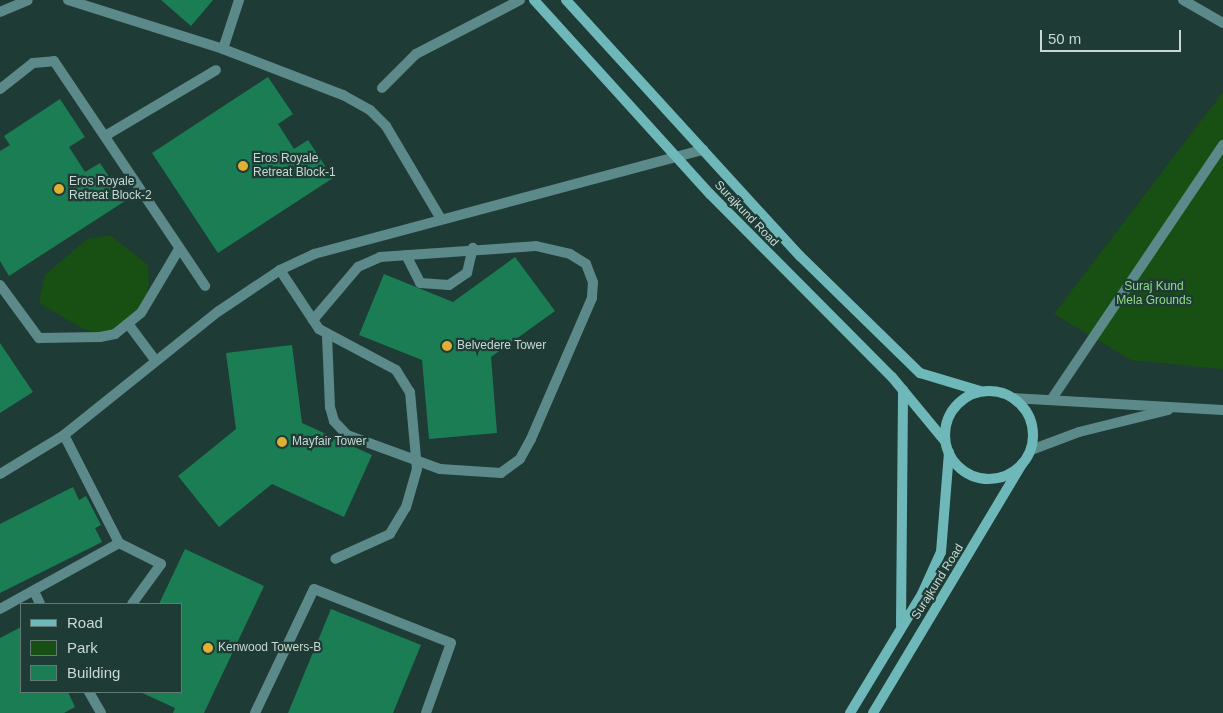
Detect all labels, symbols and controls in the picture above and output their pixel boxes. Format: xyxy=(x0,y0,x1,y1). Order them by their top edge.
scale bar xyxy=(1043,20,1184,52)
text: 50 m xyxy=(1048,30,1081,47)
place label: Eros Royale Retreat Block-1 xyxy=(253,152,336,180)
marker: Eros Royale Retreat Block-1 xyxy=(237,160,249,172)
place label: Eros Royale Retreat Block-2 xyxy=(69,175,152,203)
street label: Surajkund Road xyxy=(711,178,781,250)
marker: Eros Royale Retreat Block-2 xyxy=(53,183,65,195)
park label: Suraj Kund Mela Grounds xyxy=(1116,280,1192,308)
place label: Belvedere Tower xyxy=(457,339,546,353)
marker: Belvedere Tower xyxy=(441,340,453,352)
place label: Mayfair Tower xyxy=(292,435,367,449)
marker: Mayfair Tower xyxy=(276,436,288,448)
street label: Surajkund Road xyxy=(909,542,967,622)
legend xyxy=(20,603,182,693)
text: Road xyxy=(67,614,103,631)
text: Park xyxy=(67,639,98,656)
place label: Kenwood Towers-B xyxy=(218,641,321,655)
marker: Kenwood Towers-B xyxy=(202,642,214,654)
text: Building xyxy=(67,664,120,681)

